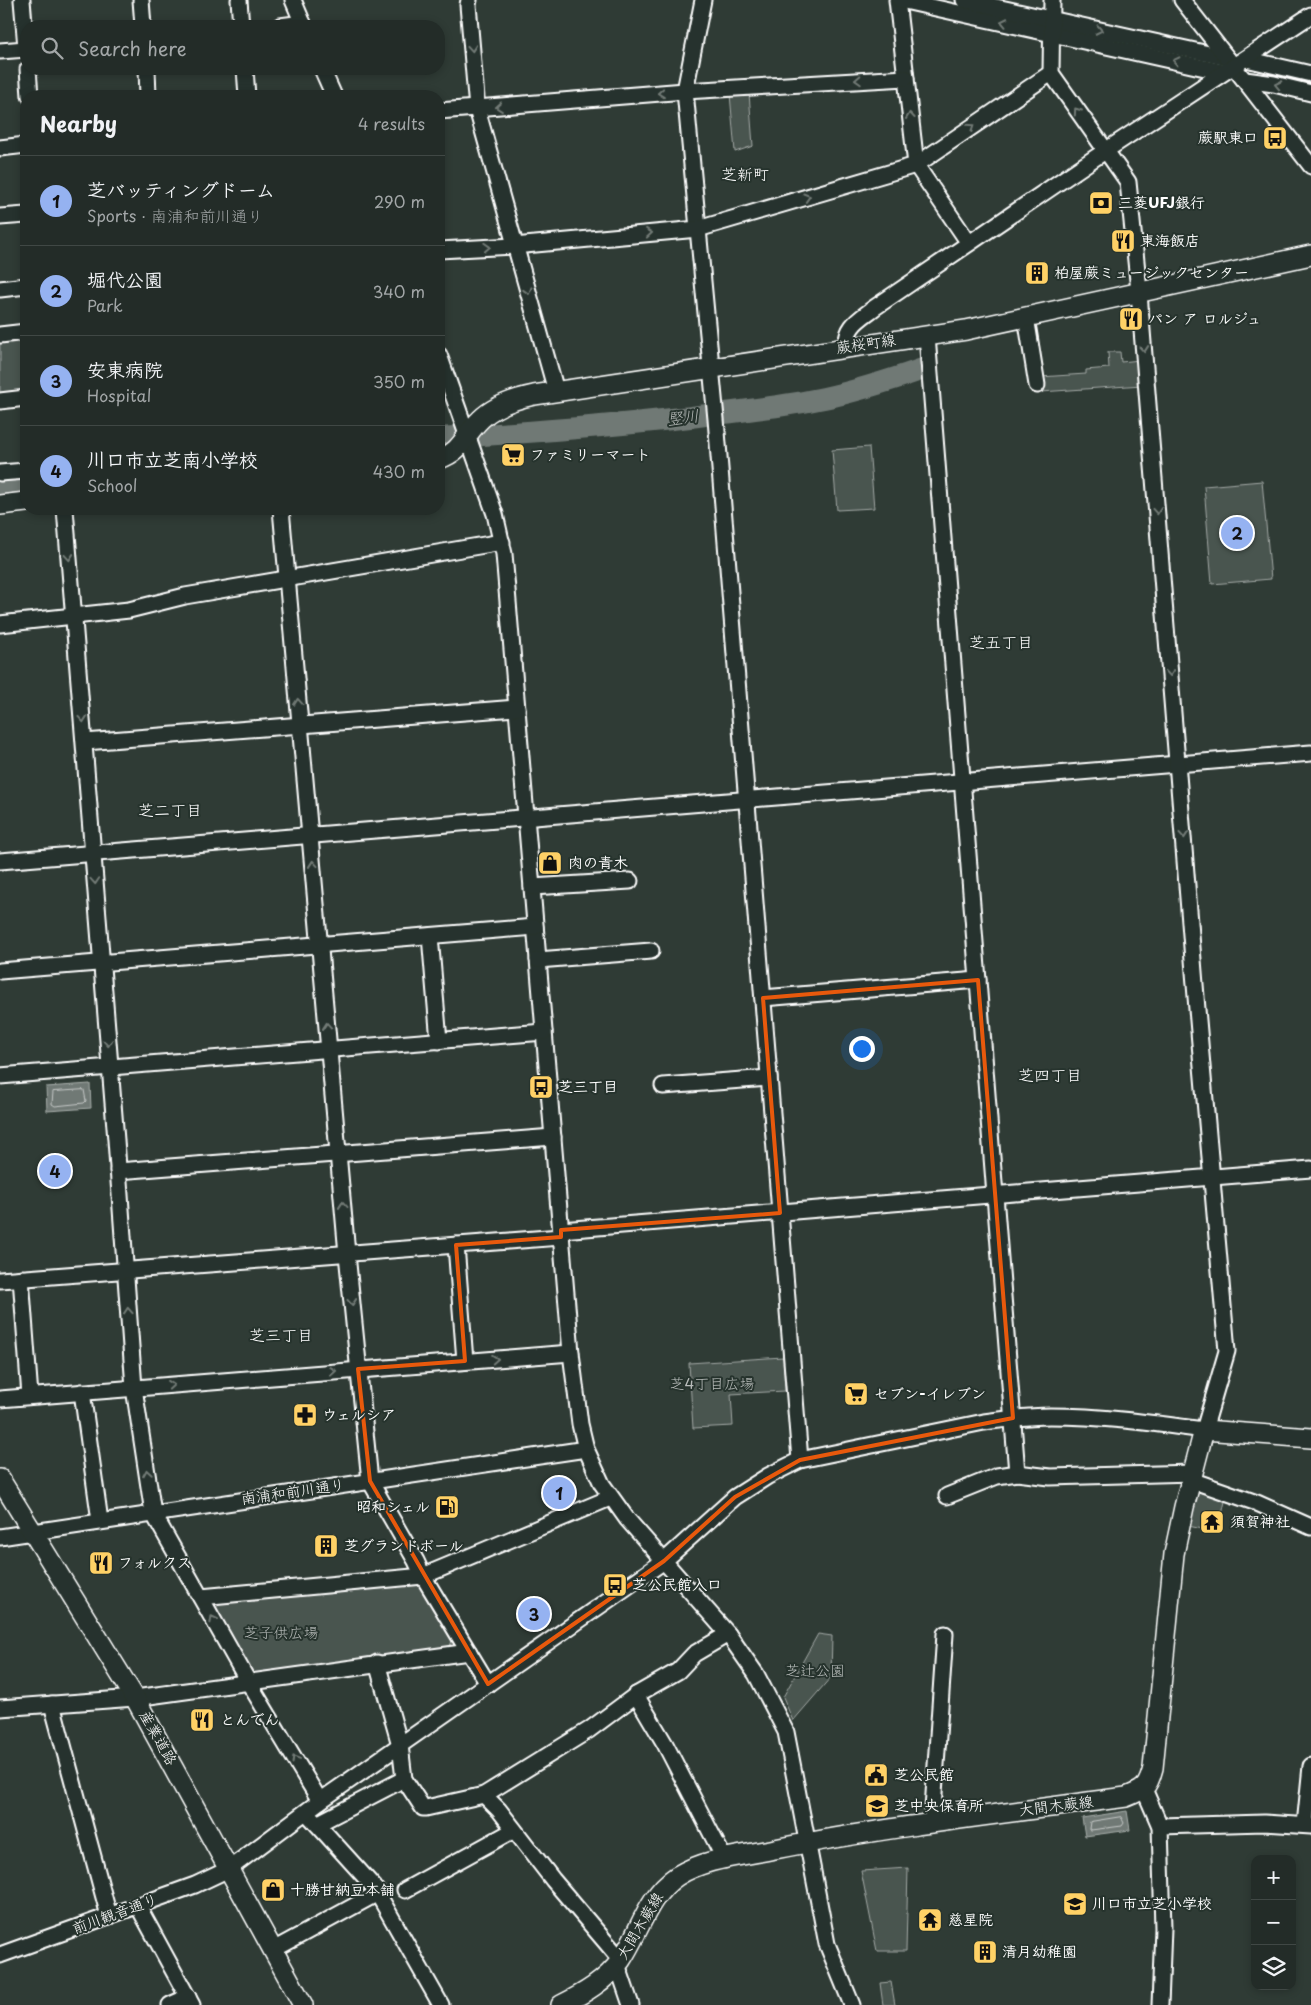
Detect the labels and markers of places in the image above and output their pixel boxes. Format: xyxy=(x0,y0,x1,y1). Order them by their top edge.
place label: 蕨駅東口 xyxy=(1198,125,1258,148)
bus stop icon: 蕨駅東口 xyxy=(1262,125,1288,151)
bank icon: 三菱UFJ銀行 xyxy=(1088,190,1114,216)
place label: 三菱UFJ銀行 xyxy=(1118,190,1205,213)
restaurant icon: 東海飯店 xyxy=(1110,228,1136,254)
place label: 東海飯店 xyxy=(1140,228,1200,251)
building icon: 柏屋蕨ミュージックセンター xyxy=(1024,260,1050,286)
place label: 柏屋蕨ミュージックセンター xyxy=(1054,260,1249,283)
restaurant icon: パン ア ロルジュ xyxy=(1118,306,1144,332)
place label: パン ア ロルジュ xyxy=(1148,306,1261,329)
supermarket icon: ファミリーマート xyxy=(500,442,526,468)
place label: ファミリーマート xyxy=(530,442,651,465)
pin: 2 xyxy=(1221,514,1253,552)
shop icon: 肉の青木 xyxy=(537,850,563,876)
place label: 肉の青木 xyxy=(568,850,628,873)
bus stop icon: 芝三丁目 xyxy=(528,1074,554,1100)
place label: 芝三丁目 xyxy=(558,1074,618,1097)
pin: 4 xyxy=(39,1152,71,1190)
supermarket icon: セブン-イレブン xyxy=(843,1381,869,1407)
place label: セブン-イレブン xyxy=(874,1381,986,1404)
pharmacy icon: ウェルシア xyxy=(292,1402,318,1428)
place label: ウェルシア xyxy=(322,1402,396,1425)
pin: 1 xyxy=(543,1474,575,1512)
place label: 昭和シェル xyxy=(356,1494,430,1517)
fuel station icon: 昭和シェル xyxy=(434,1494,460,1520)
temple icon: 須賀神社 xyxy=(1199,1509,1225,1535)
place label: 須賀神社 xyxy=(1230,1509,1290,1532)
building icon: 芝グランドボール xyxy=(313,1533,339,1559)
place label: 芝グランドボール xyxy=(344,1533,463,1556)
restaurant icon: フォルクス xyxy=(88,1550,114,1576)
place label: フォルクス xyxy=(118,1550,192,1573)
bus stop icon: 芝公民館入口 xyxy=(602,1572,628,1598)
place label: 芝公民館入口 xyxy=(632,1572,722,1595)
pin: 3 xyxy=(518,1595,550,1633)
restaurant icon: とんでん xyxy=(189,1707,215,1733)
place label: とんでん xyxy=(220,1707,279,1730)
public building icon: 芝公民館 xyxy=(863,1762,889,1788)
place label: 芝公民館 xyxy=(894,1762,954,1785)
school or university icon: 芝中央保育所 xyxy=(864,1793,890,1819)
place label: 芝中央保育所 xyxy=(894,1793,984,1816)
shop icon: 十勝甘納豆本舗 xyxy=(260,1877,286,1903)
place label: 十勝甘納豆本舗 xyxy=(290,1877,395,1900)
school or university icon: 川口市立芝小学校 xyxy=(1062,1891,1088,1917)
place label: 川口市立芝小学校 xyxy=(1092,1891,1212,1914)
temple icon: 慈星院 xyxy=(917,1907,943,1933)
place label: 慈星院 xyxy=(948,1907,993,1930)
building icon: 清月幼稚園 xyxy=(972,1939,998,1965)
place label: 清月幼稚園 xyxy=(1002,1939,1077,1962)

